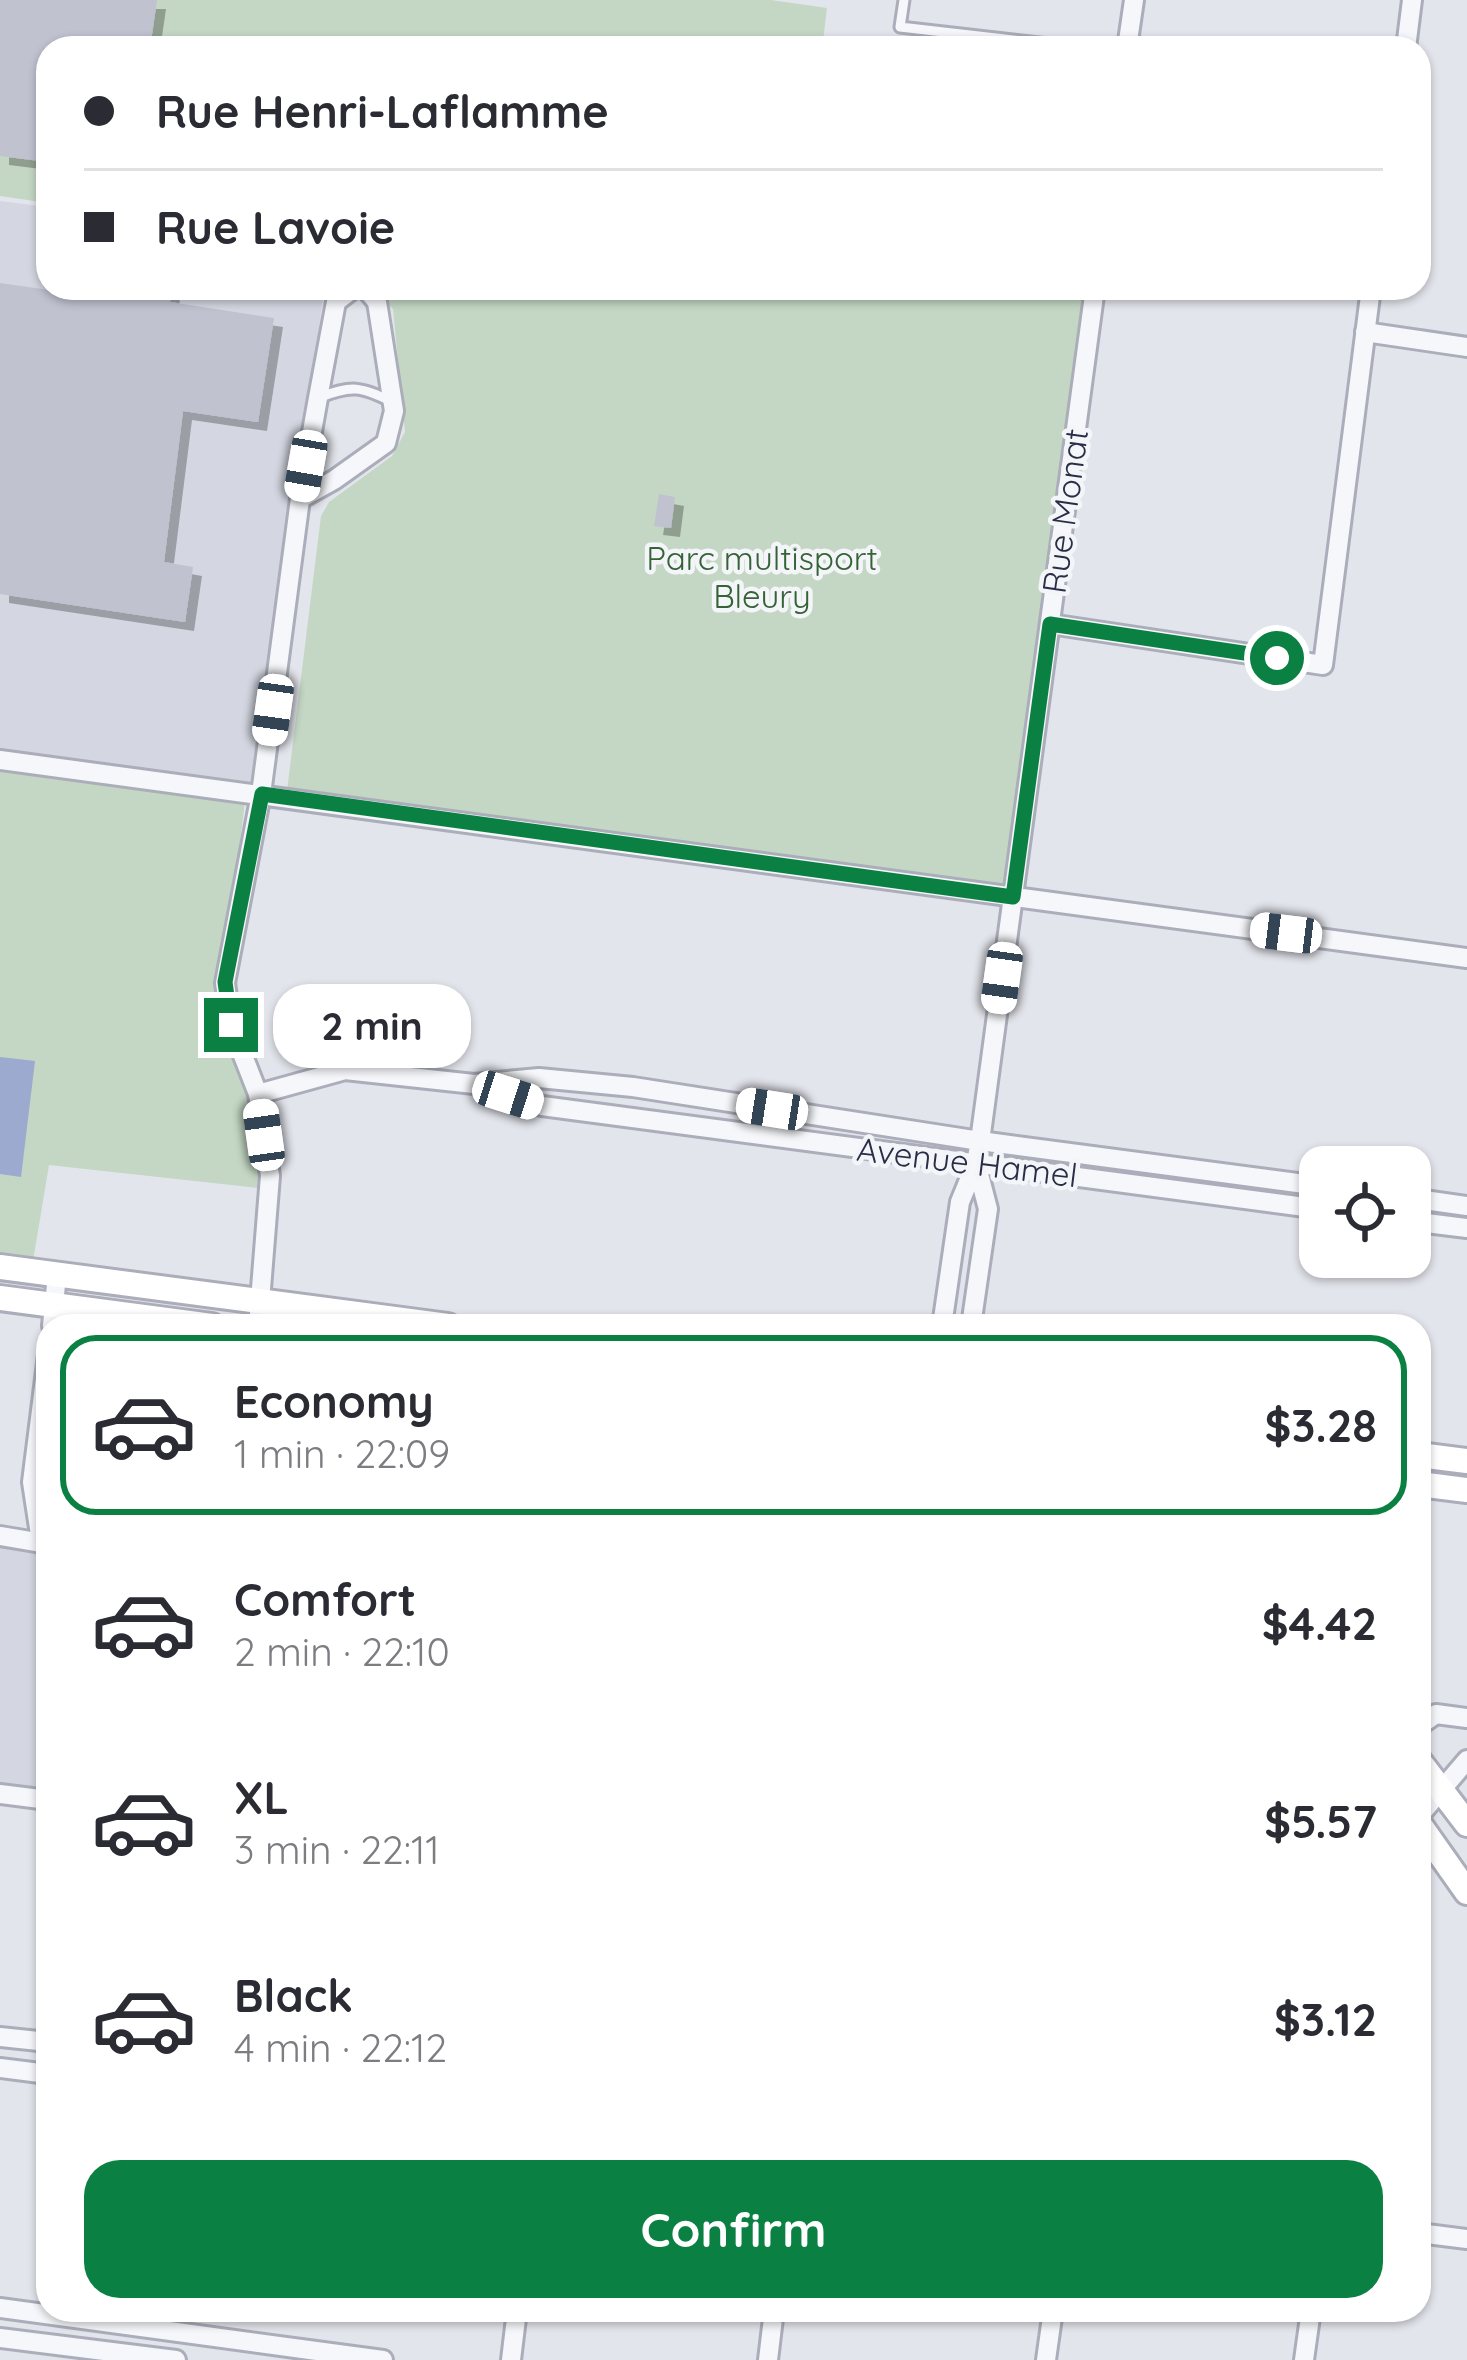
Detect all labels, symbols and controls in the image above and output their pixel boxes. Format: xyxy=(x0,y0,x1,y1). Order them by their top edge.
text: Rue Henri-Laflamme xyxy=(156,83,609,139)
text: Rue Lavoie xyxy=(156,199,395,255)
street label: Rue Monat xyxy=(1033,426,1096,596)
car xyxy=(282,427,330,505)
park label: Parc multisport Bleury xyxy=(646,537,878,616)
route start xyxy=(1250,631,1304,685)
car xyxy=(250,672,296,748)
car xyxy=(1248,911,1324,955)
car xyxy=(979,940,1025,1016)
callout: 2 min xyxy=(273,983,471,1067)
route end xyxy=(204,998,258,1052)
text: 2 min xyxy=(321,1001,423,1050)
car xyxy=(468,1067,548,1123)
car xyxy=(734,1086,810,1132)
car xyxy=(241,1097,287,1173)
street label: Avenue Hamel xyxy=(854,1128,1080,1195)
map controls xyxy=(1299,1146,1431,1278)
button: locate xyxy=(1299,1146,1431,1278)
icon: car xyxy=(90,1371,198,1479)
text: Economy xyxy=(234,1373,434,1429)
text: $3.28 xyxy=(1264,1397,1377,1453)
text: 1 min · 22:09 xyxy=(234,1429,450,1478)
icon: car xyxy=(90,1569,198,1677)
text: Comfort xyxy=(234,1571,416,1627)
text: $4.42 xyxy=(1262,1595,1377,1651)
text: 2 min · 22:10 xyxy=(234,1627,450,1676)
icon: car xyxy=(90,1767,198,1875)
text: XL xyxy=(234,1769,289,1825)
text: $5.57 xyxy=(1264,1793,1377,1849)
text: 3 min · 22:11 xyxy=(234,1825,440,1874)
icon: car xyxy=(90,1965,198,2073)
text: Black xyxy=(234,1967,353,2023)
text: $3.12 xyxy=(1274,1991,1377,2047)
text: 4 min · 22:12 xyxy=(234,2023,447,2072)
button: Confirm xyxy=(84,2160,1383,2298)

